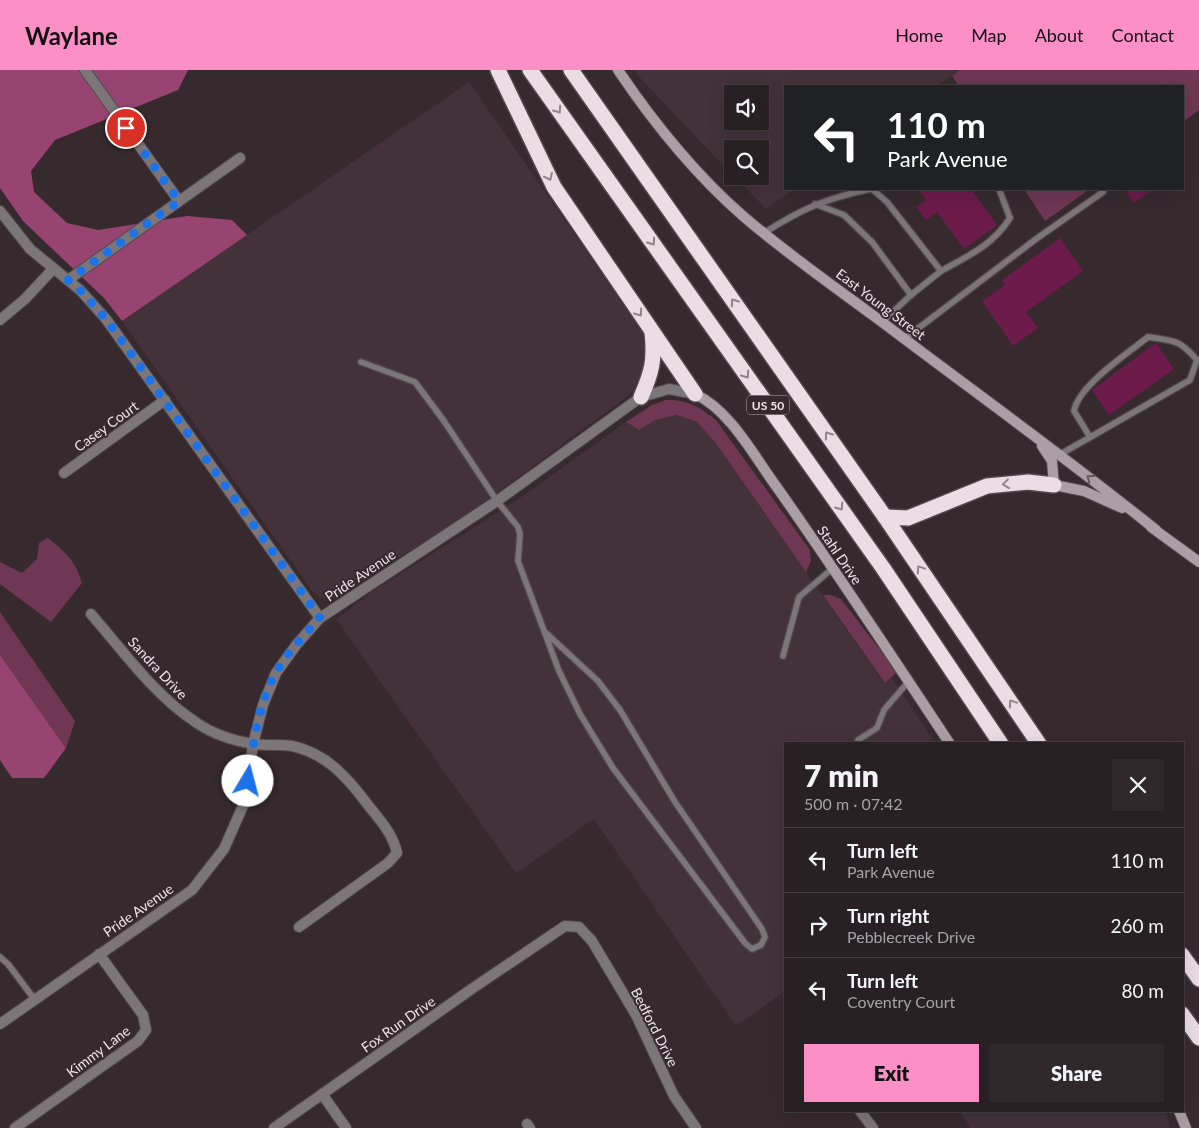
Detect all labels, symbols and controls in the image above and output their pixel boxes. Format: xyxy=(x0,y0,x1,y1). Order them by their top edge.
text: Waylane xyxy=(25,21,118,50)
text: Home xyxy=(895,24,943,46)
text: Map xyxy=(971,24,1007,46)
text: About xyxy=(1035,24,1084,46)
text: Contact xyxy=(1112,24,1174,46)
map controls xyxy=(724,85,769,185)
button: sound xyxy=(724,85,769,130)
text: 110 m xyxy=(887,103,986,145)
one-way arrow xyxy=(552,104,561,114)
icon: left xyxy=(804,105,869,170)
pin xyxy=(105,107,147,149)
icon: arrive xyxy=(112,114,140,142)
button: search xyxy=(724,140,769,185)
text: Park Avenue xyxy=(887,145,1008,172)
one-way arrow xyxy=(543,172,553,181)
one-way arrow xyxy=(646,236,655,246)
street label: East Young Street xyxy=(833,265,929,343)
one-way arrow xyxy=(731,299,740,308)
one-way arrow xyxy=(633,307,642,317)
one-way arrow xyxy=(740,369,749,379)
road number: US 50 xyxy=(747,396,789,414)
street label: Casey Court xyxy=(71,397,141,455)
one-way arrow xyxy=(825,432,834,441)
one-way arrow xyxy=(1087,475,1096,483)
one-way arrow xyxy=(1001,478,1009,489)
one-way arrow xyxy=(834,502,843,511)
street label: Stahl Drive xyxy=(814,522,866,588)
street label: Pride Avenue xyxy=(321,545,399,605)
one-way arrow xyxy=(917,565,926,575)
street label: Sandra Drive xyxy=(125,633,191,703)
one-way arrow xyxy=(1009,700,1018,709)
position arrow xyxy=(221,754,273,806)
text: 7 min xyxy=(804,757,879,793)
button: close xyxy=(1112,759,1164,811)
text: 500 m · 07:42 xyxy=(804,794,903,813)
text: Turn left xyxy=(847,839,918,862)
icon: left xyxy=(804,846,832,874)
text: 110 m xyxy=(1110,849,1164,872)
text: Park Avenue xyxy=(847,862,935,881)
street label: Pride Avenue xyxy=(100,880,176,940)
text: Turn right xyxy=(847,904,929,927)
icon: right xyxy=(804,911,832,939)
text: 260 m xyxy=(1110,914,1164,937)
text: Pebblecreek Drive xyxy=(847,927,975,946)
text: Turn left xyxy=(847,969,918,992)
icon: left xyxy=(804,976,832,1004)
text: 80 m xyxy=(1121,979,1164,1002)
street label: Bedford Drive xyxy=(628,985,682,1069)
street label: Fox Run Drive xyxy=(358,992,438,1056)
text: Coventry Court xyxy=(847,992,955,1011)
street label: Kimmy Lane xyxy=(63,1022,133,1080)
button: Exit xyxy=(804,1044,979,1102)
button: Share xyxy=(989,1044,1164,1102)

